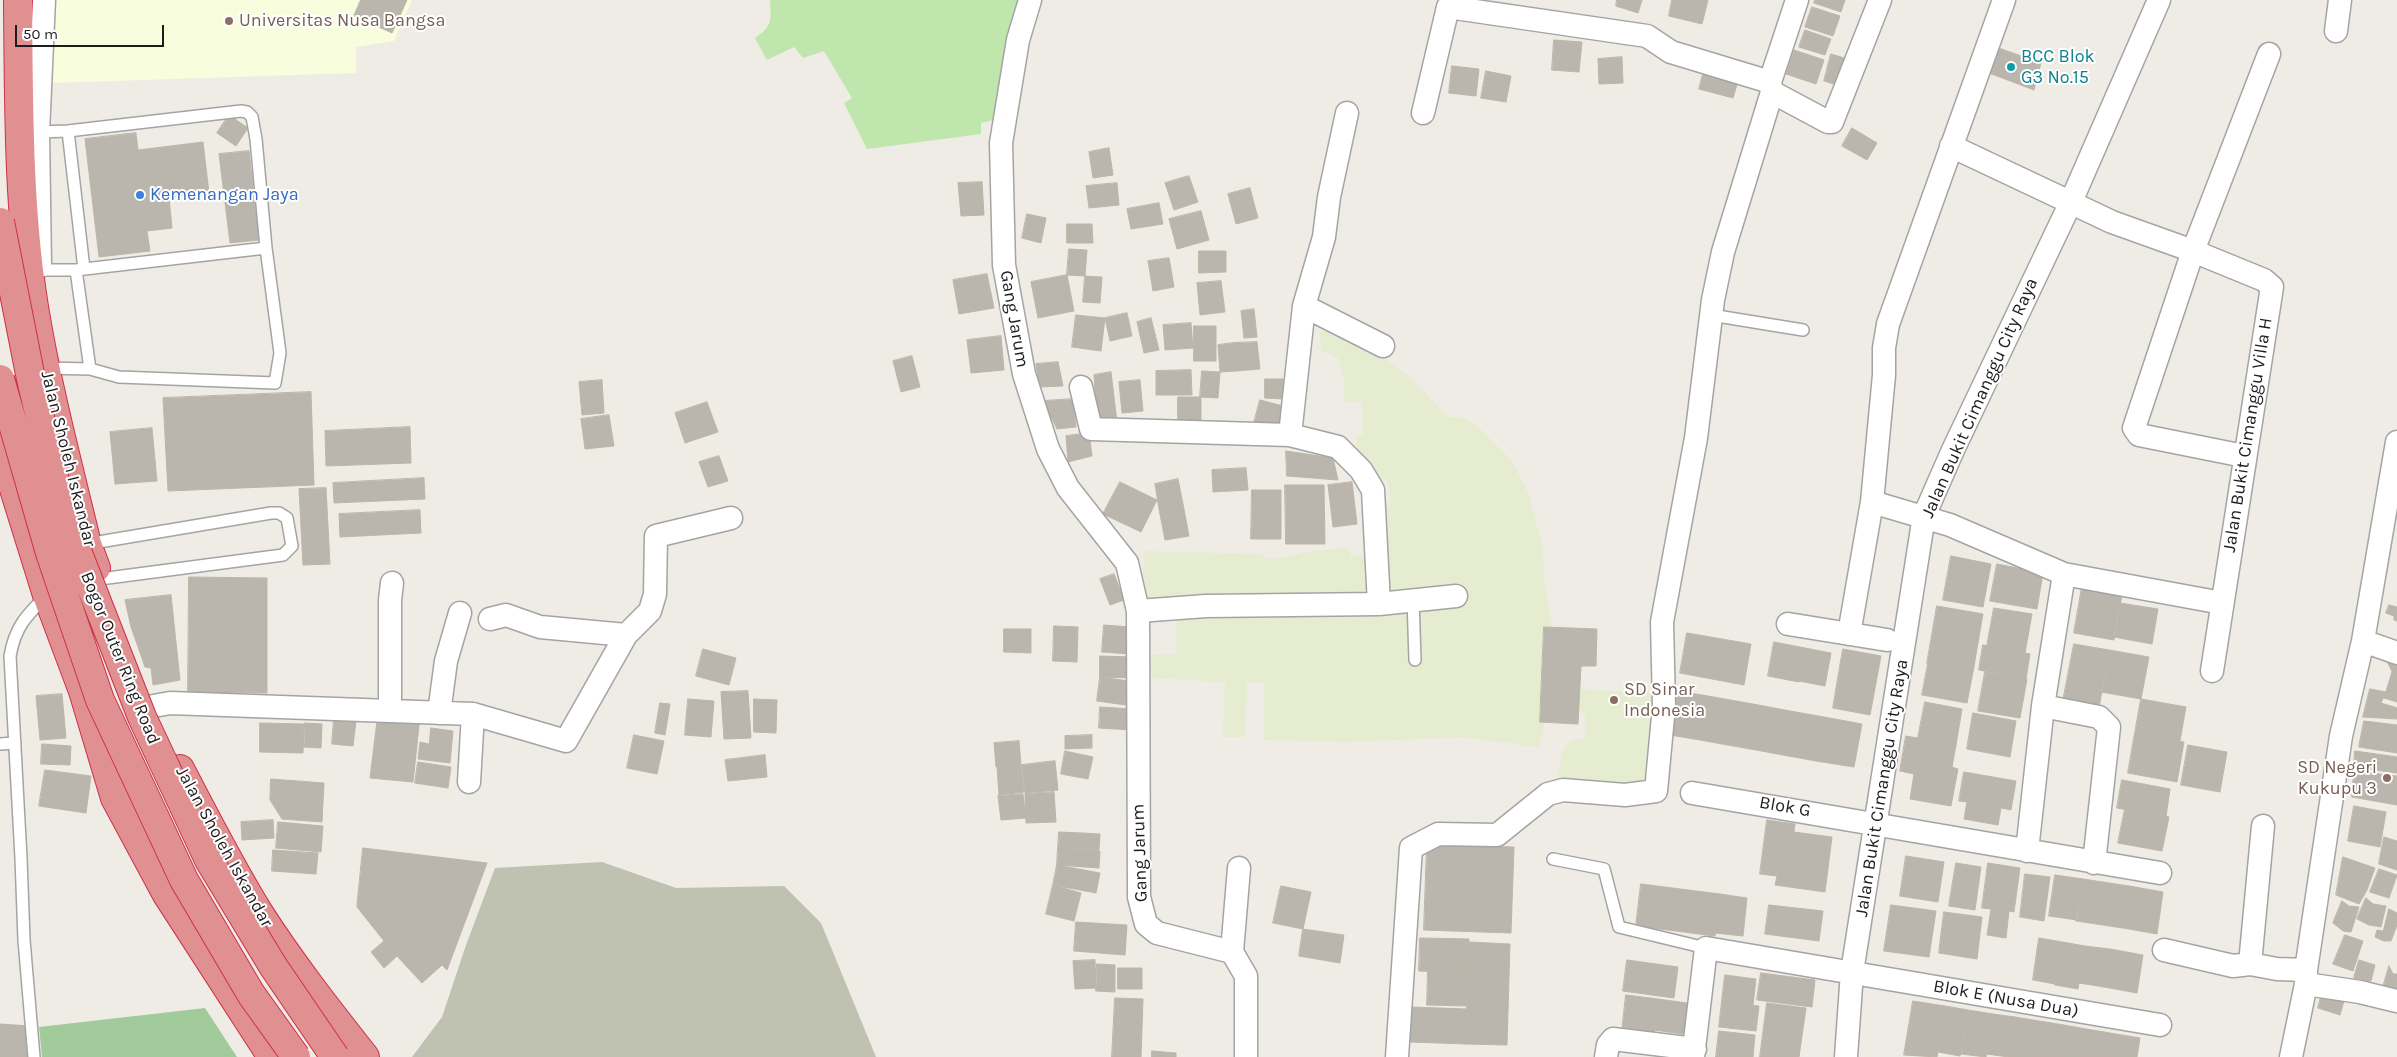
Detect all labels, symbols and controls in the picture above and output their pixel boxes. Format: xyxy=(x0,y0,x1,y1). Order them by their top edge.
place label: Universitas Nusa Bangsa xyxy=(239,10,445,32)
scale bar xyxy=(18,15,166,47)
marker: Universitas Nusa Bangsa xyxy=(223,15,235,27)
text: 50 m xyxy=(23,25,58,43)
place label: BCC Blok G3 No.15 xyxy=(2021,46,2095,88)
marker: BCC Blok G3 No.15 xyxy=(2005,61,2017,73)
place label: Kemenangan Jaya xyxy=(150,184,299,206)
marker: Kemenangan Jaya xyxy=(134,189,146,201)
street label: Gang Jarum xyxy=(995,269,1033,369)
street label: Jalan Bukit Cimanggu City Raya xyxy=(1917,275,2043,521)
street label: Jalan Bukit Cimanggu Villa H xyxy=(2219,316,2277,554)
street label: Jalan Sholeh Iskandar xyxy=(36,369,100,549)
street label: Bogor Outer Ring Road xyxy=(75,569,165,747)
street label: Jalan Bukit Cimanggu City Raya xyxy=(1851,658,1913,918)
place label: SD Sinar Indonesia xyxy=(1624,679,1705,722)
marker: SD Sinar Indonesia xyxy=(1608,694,1620,706)
place label: SD Negeri Kukupu 3 xyxy=(2297,757,2377,800)
street label: Jalan Sholeh Iskandar xyxy=(171,763,277,931)
marker: SD Negeri Kukupu 3 xyxy=(2381,772,2393,784)
street label: Blok G xyxy=(1757,792,1813,822)
street label: Gang Jarum xyxy=(1127,804,1153,902)
street label: Blok E (Nusa Dua) xyxy=(1932,976,2080,1022)

